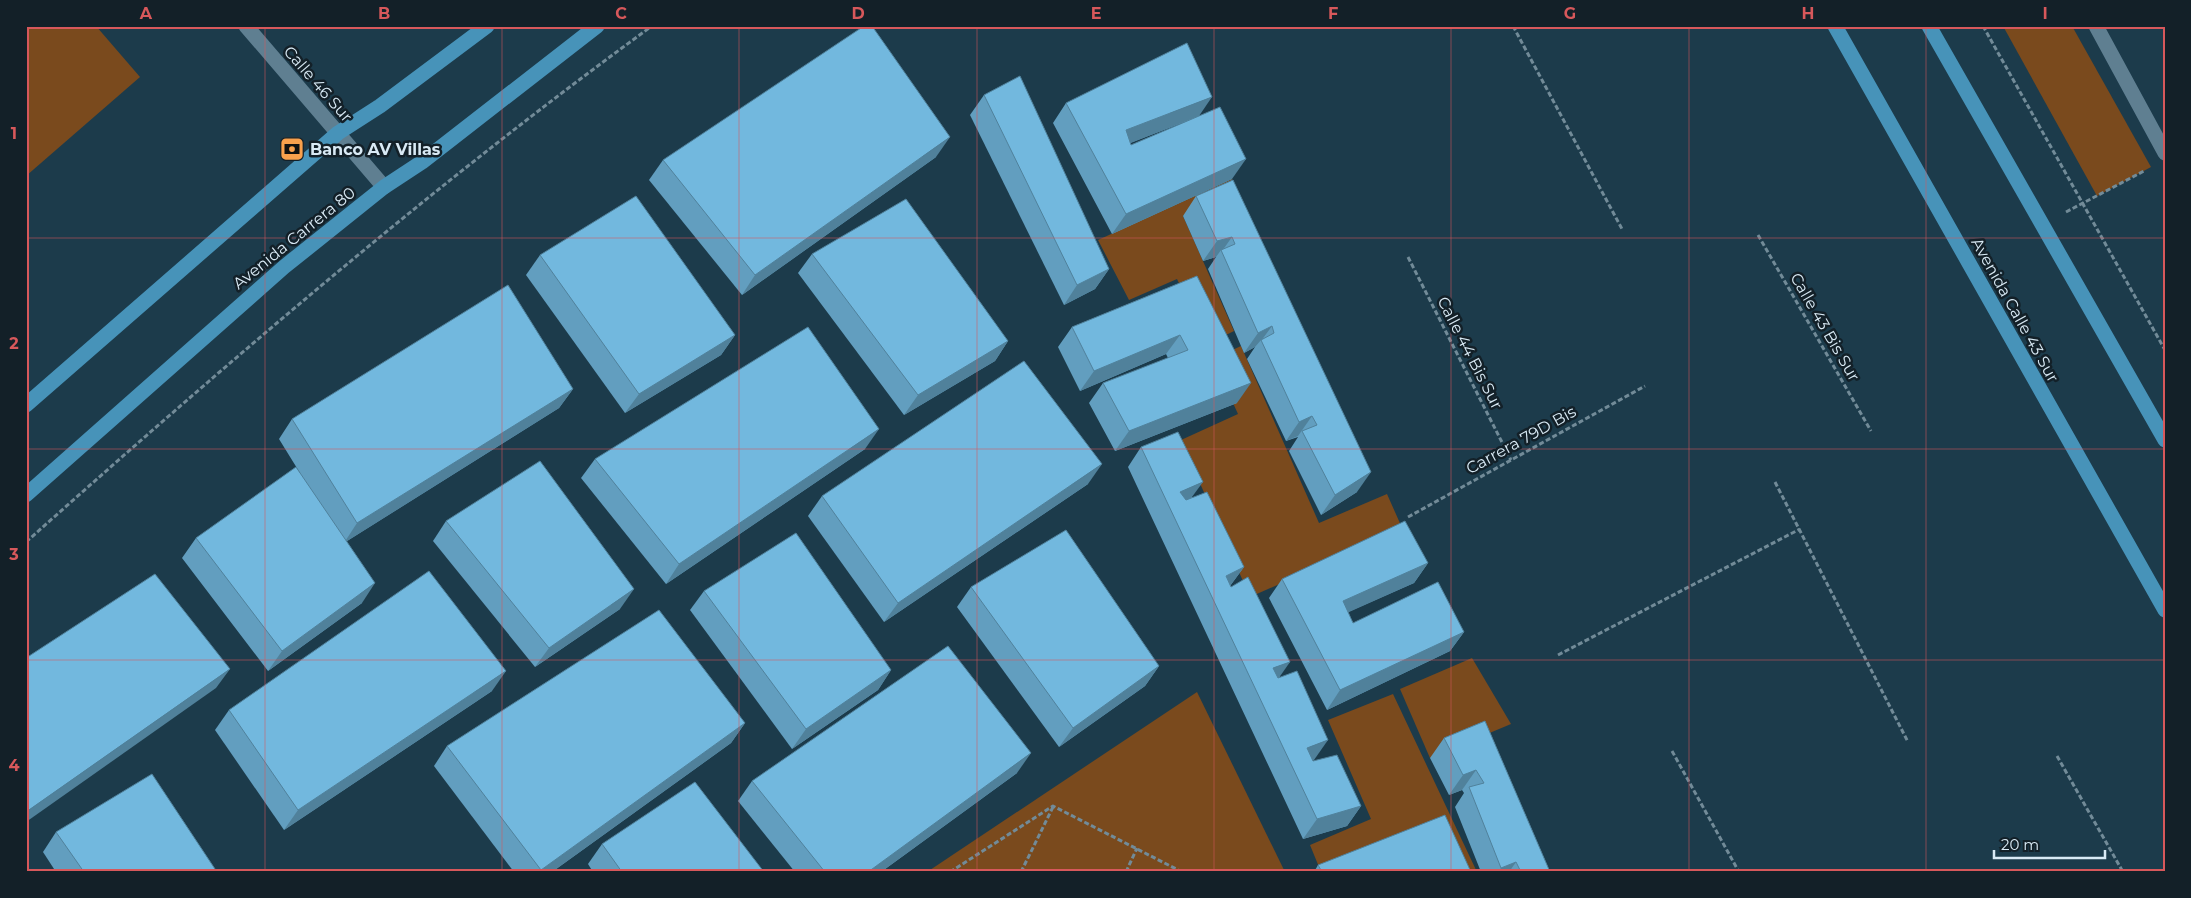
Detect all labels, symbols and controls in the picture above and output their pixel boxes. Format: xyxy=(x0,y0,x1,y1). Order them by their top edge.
text: A xyxy=(139,4,153,23)
text: B xyxy=(378,4,390,23)
text: C xyxy=(615,4,627,23)
text: D xyxy=(851,4,865,23)
text: E xyxy=(1091,4,1101,23)
text: F xyxy=(1328,4,1338,23)
text: G xyxy=(1564,4,1576,23)
text: H xyxy=(1802,4,1814,23)
text: I xyxy=(2042,4,2048,23)
street label: Calle 46 Sur xyxy=(280,42,356,126)
text: 1 xyxy=(11,124,17,143)
bank icon: Banco AV Villas xyxy=(279,136,305,162)
place label: Banco AV Villas xyxy=(310,140,441,159)
street label: Avenida Carrera 80 xyxy=(229,183,359,293)
street label: Avenida Calle 43 Sur xyxy=(1967,234,2063,386)
street label: Calle 43 Bis Sur xyxy=(1786,269,1864,385)
street label: Calle 44 Bis Sur xyxy=(1433,294,1507,412)
text: 2 xyxy=(9,334,19,353)
street label: Carrera 79D Bis xyxy=(1463,402,1580,478)
text: 3 xyxy=(8,545,19,564)
text: 4 xyxy=(8,756,20,775)
scale bar xyxy=(1994,828,2105,860)
text: 20 m xyxy=(2001,835,2039,854)

